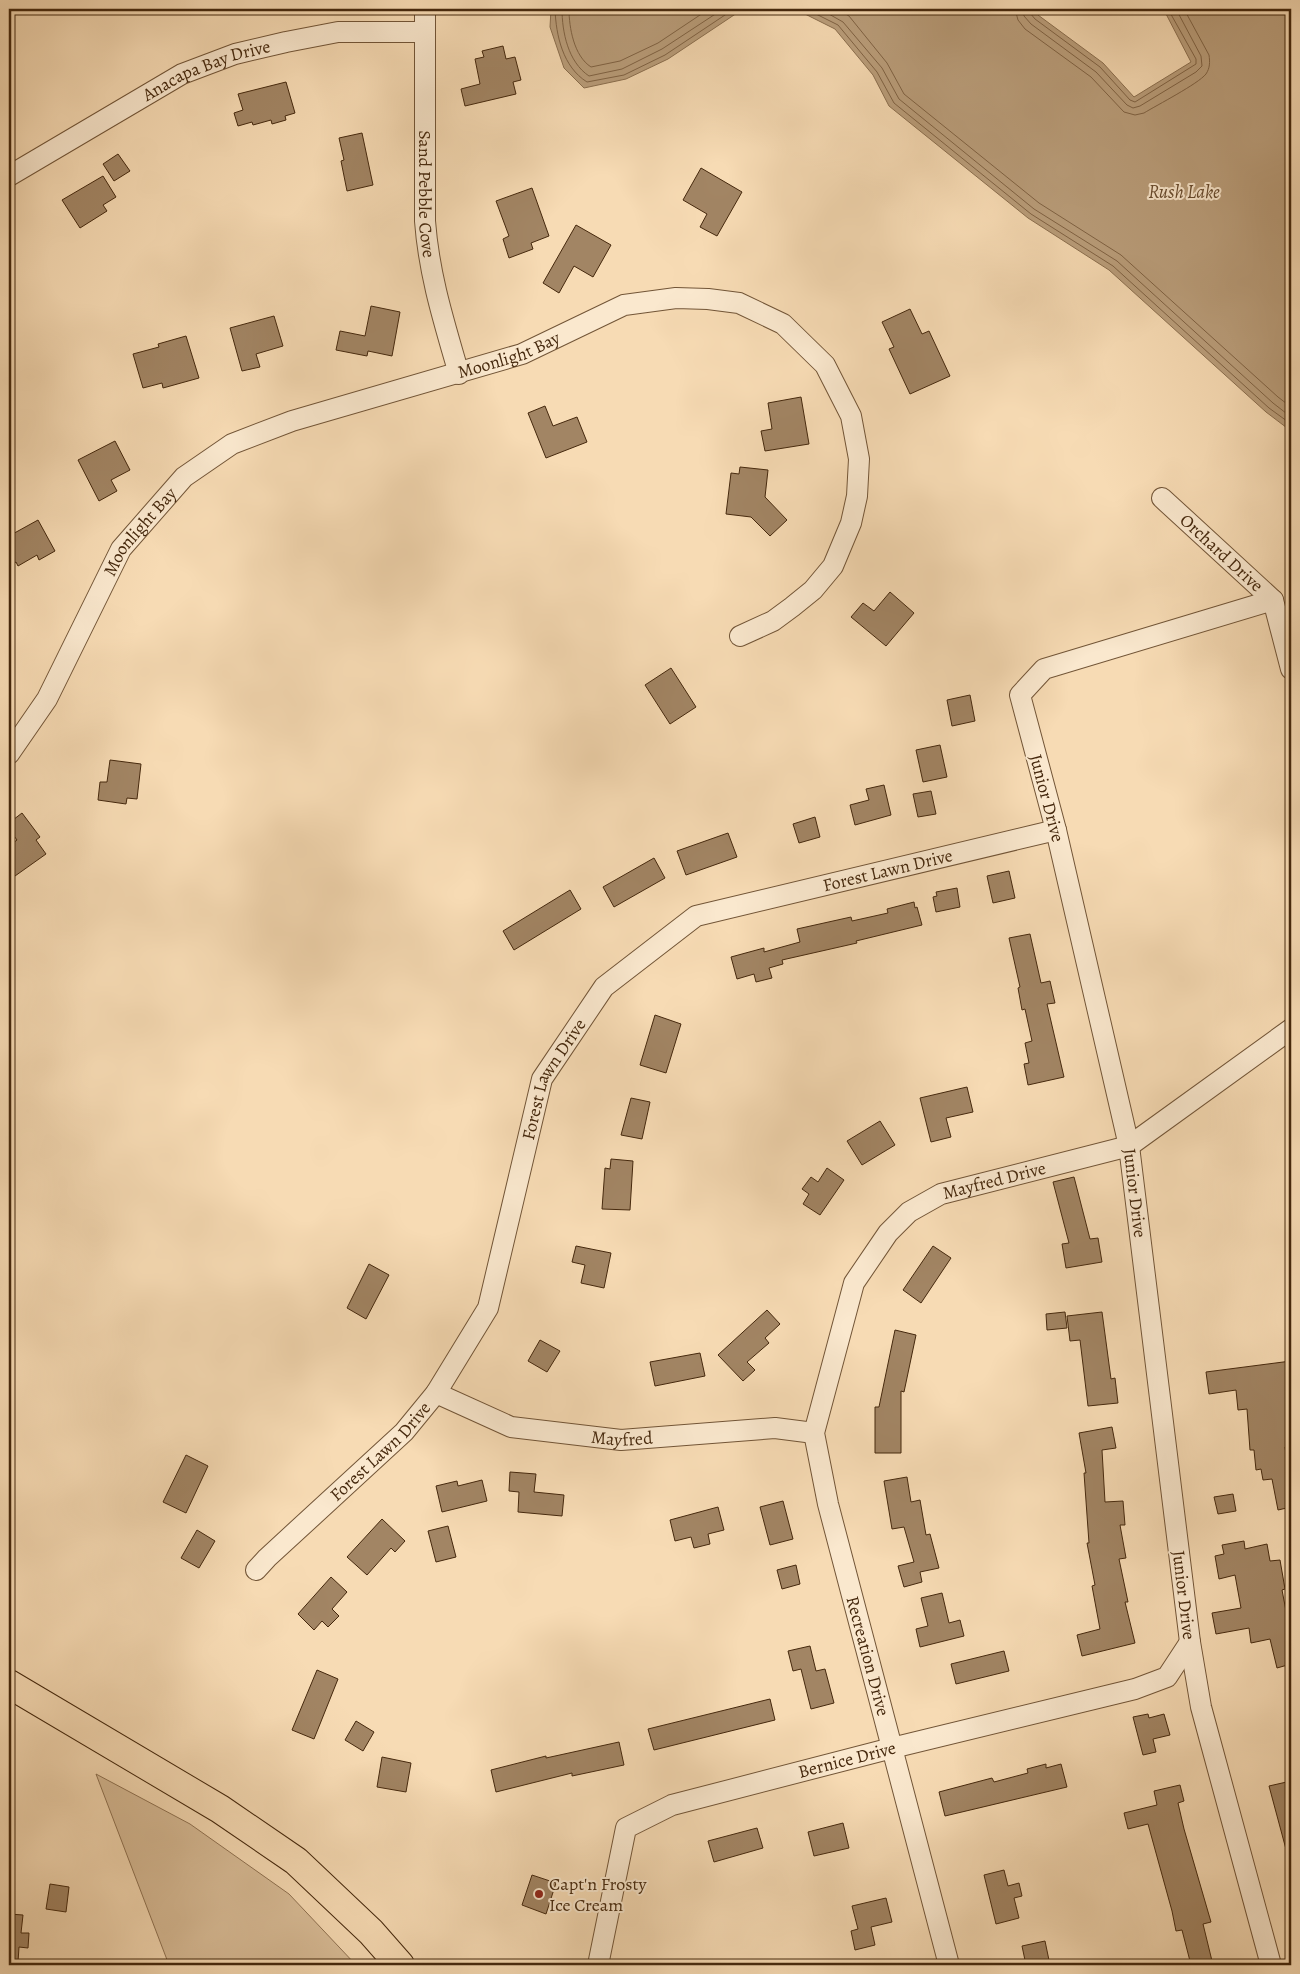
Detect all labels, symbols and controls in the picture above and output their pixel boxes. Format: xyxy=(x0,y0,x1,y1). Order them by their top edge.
street label: Anacapa Bay Drive xyxy=(137,34,273,107)
street label: Sand Pebble Cove xyxy=(413,130,441,259)
water label: Rush Lake xyxy=(1148,179,1220,205)
street label: Moonlight Bay xyxy=(455,325,565,384)
street label: Moonlight Bay xyxy=(98,481,182,580)
street label: Orchard Drive xyxy=(1175,508,1269,597)
street label: Junior Drive xyxy=(1024,751,1070,845)
street label: Forest Lawn Drive xyxy=(820,843,955,897)
street label: Forest Lawn Drive xyxy=(516,1014,591,1142)
street label: Junior Drive xyxy=(1118,1147,1152,1239)
street label: Mayfred Drive xyxy=(940,1156,1048,1205)
street label: Forest Lawn Drive xyxy=(325,1397,436,1506)
street label: Mayfred xyxy=(590,1425,654,1452)
street label: Junior Drive xyxy=(1167,1549,1201,1641)
street label: Recreation Drive xyxy=(840,1593,896,1719)
street label: Bernice Drive xyxy=(796,1736,898,1784)
place label: Capt'n Frosty Ice Cream xyxy=(549,1872,647,1917)
marker: Capt'n Frosty Ice Cream xyxy=(533,1888,545,1900)

